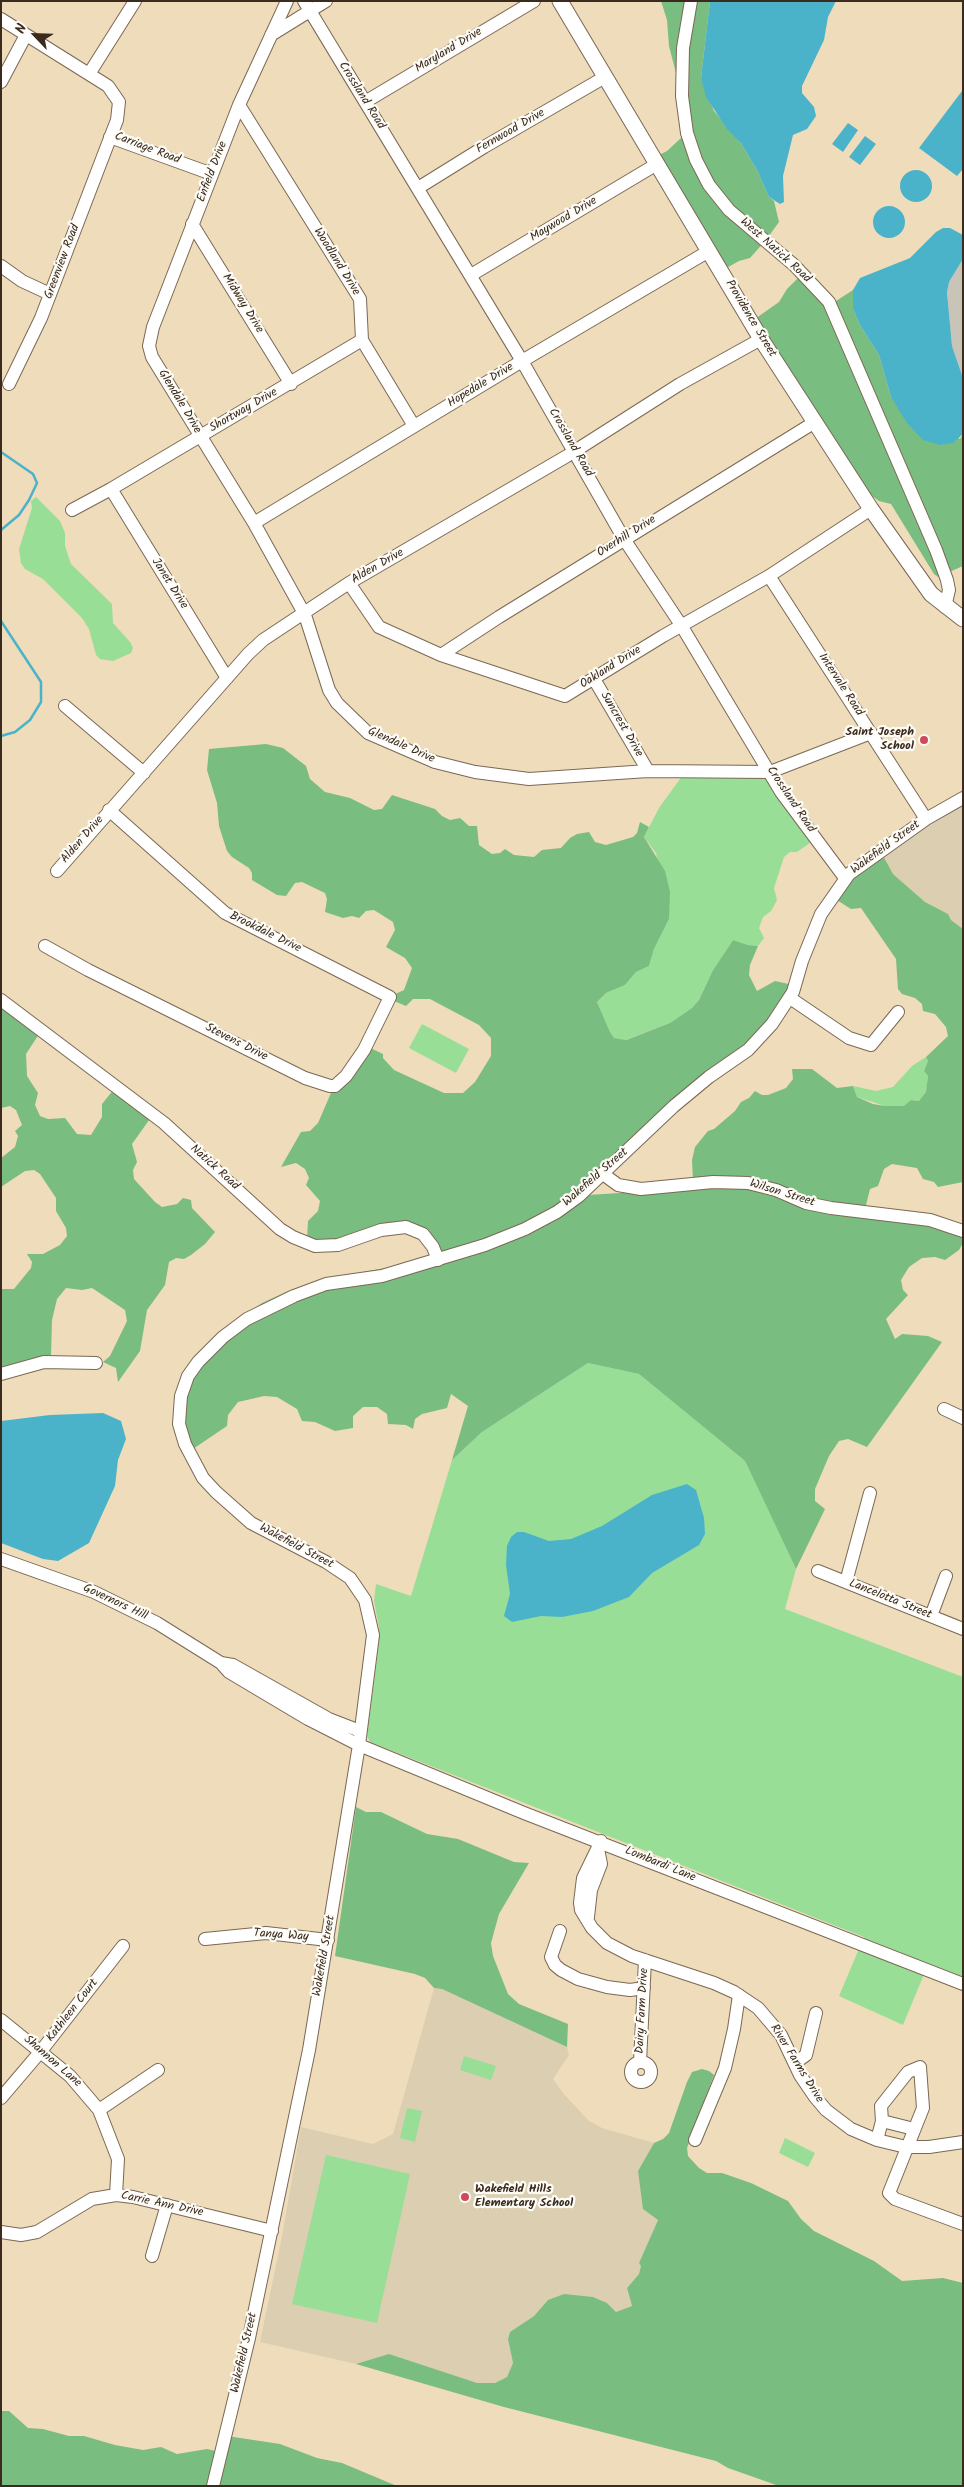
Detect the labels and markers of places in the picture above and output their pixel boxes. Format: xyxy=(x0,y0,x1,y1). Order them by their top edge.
place label: Saint Joseph School xyxy=(845,726,914,754)
marker: Saint Joseph School xyxy=(918,734,930,746)
place label: Wakefield Hills Elementary School xyxy=(475,2183,573,2211)
marker: Wakefield Hills Elementary School xyxy=(459,2191,471,2203)

